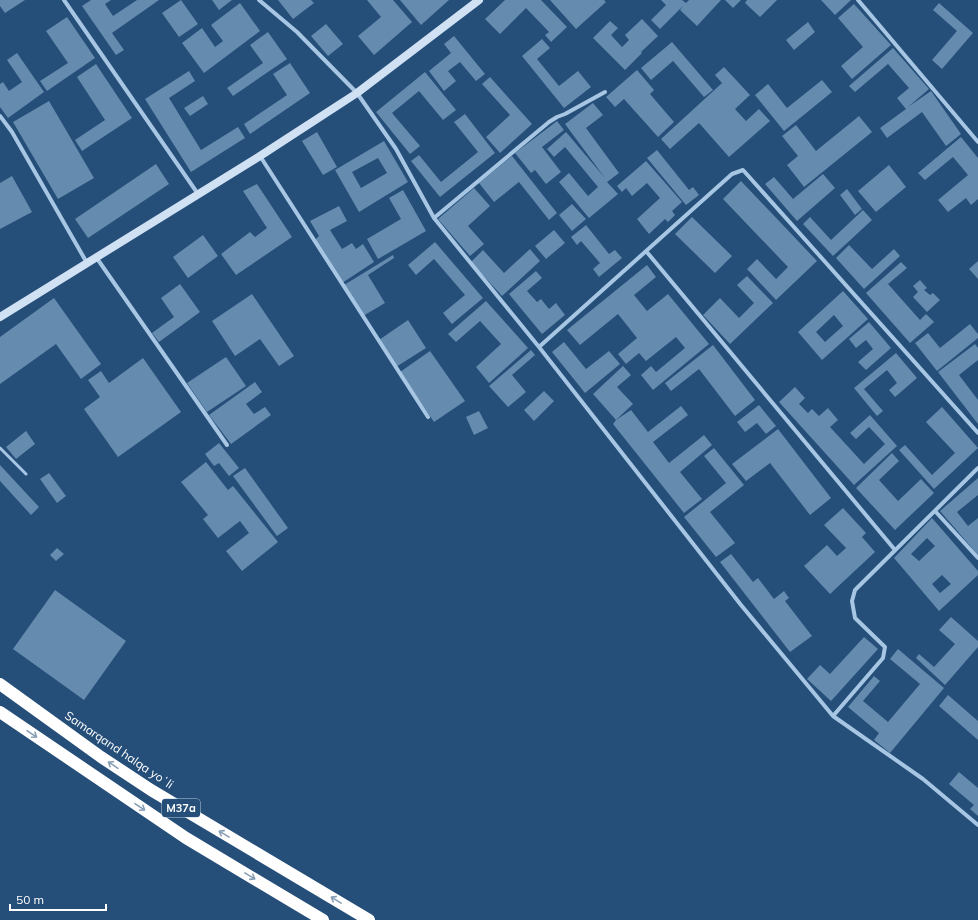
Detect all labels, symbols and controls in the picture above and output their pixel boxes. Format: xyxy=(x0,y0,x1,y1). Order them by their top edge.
street label: Samarqand halqa yoʻli xyxy=(62,708,177,792)
one-way arrow xyxy=(26,730,37,738)
one-way arrow xyxy=(108,761,119,769)
road number: M37a xyxy=(162,799,200,817)
one-way arrow xyxy=(134,803,145,811)
one-way arrow xyxy=(218,829,230,837)
one-way arrow xyxy=(244,873,256,881)
scale bar xyxy=(10,886,106,912)
text: 50 m xyxy=(16,892,44,907)
one-way arrow xyxy=(330,896,341,904)

